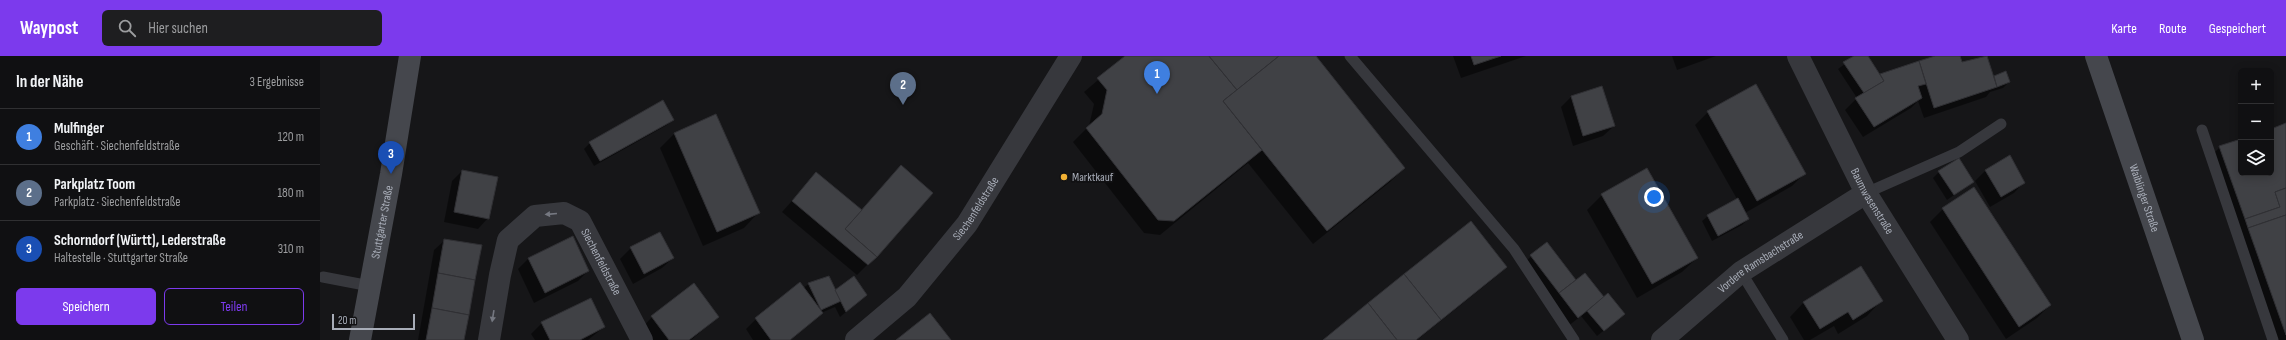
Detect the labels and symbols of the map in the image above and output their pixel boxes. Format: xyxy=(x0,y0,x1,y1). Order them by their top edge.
pin: 1 xyxy=(1144,61,1170,94)
pin: 2 xyxy=(890,72,916,105)
pin: 3 xyxy=(378,141,404,174)
street label: Waiblinger Straße xyxy=(2126,162,2163,234)
street label: Baumwasenstraße xyxy=(1847,166,1897,237)
place label: Marktkauf xyxy=(1072,170,1114,185)
marker: Marktkauf xyxy=(1059,172,1069,182)
street label: Siechenfeldstraße xyxy=(949,174,1002,243)
street label: Stuttgarter Straße xyxy=(368,184,396,260)
your location xyxy=(1644,187,1664,207)
one-way arrow xyxy=(545,211,557,217)
street label: Siechenfeldstraße xyxy=(578,226,625,298)
street label: Vordere Ramsbachstraße xyxy=(1715,227,1806,296)
one-way arrow xyxy=(490,310,496,322)
scale bar xyxy=(332,312,415,331)

